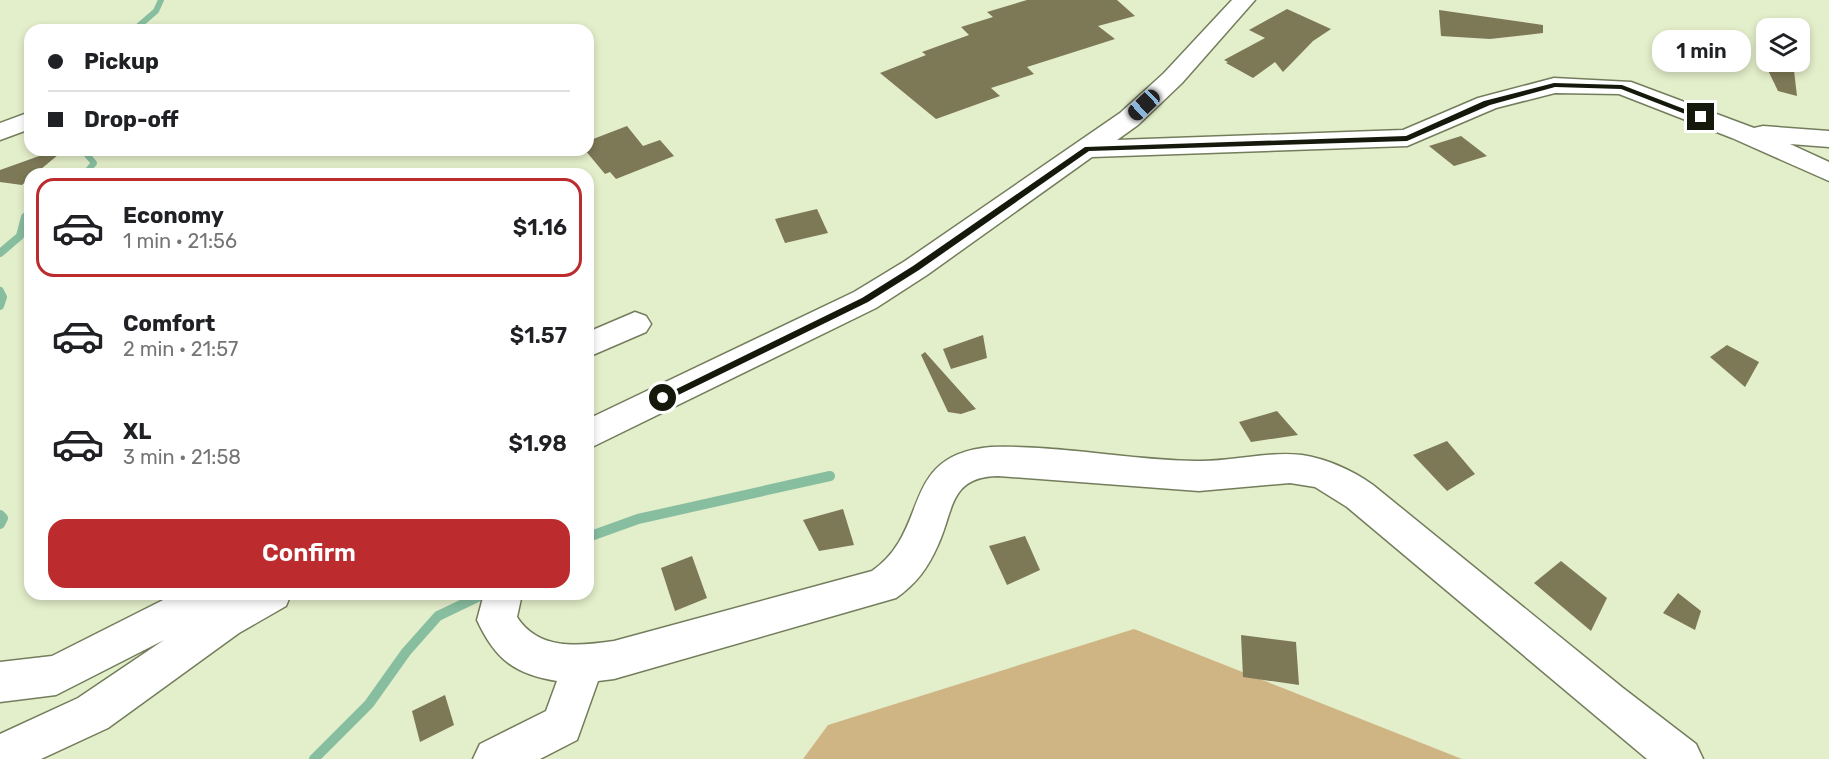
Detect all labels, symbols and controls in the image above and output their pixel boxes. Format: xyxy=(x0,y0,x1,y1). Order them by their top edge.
map controls xyxy=(1756,18,1810,72)
button: layers xyxy=(1756,18,1810,72)
callout: 1 min xyxy=(1652,30,1750,72)
text: 1 min xyxy=(1676,39,1727,63)
text: Pickup xyxy=(84,48,159,75)
car xyxy=(1125,86,1163,124)
route end xyxy=(1687,103,1714,130)
text: Drop-off xyxy=(84,106,179,133)
icon: car xyxy=(51,201,105,255)
text: Economy xyxy=(123,202,224,229)
text: $1.16 xyxy=(513,214,567,241)
text: 1 min · 21:56 xyxy=(123,229,237,253)
icon: car xyxy=(51,309,105,363)
text: Comfort xyxy=(123,310,215,337)
text: $1.57 xyxy=(510,322,567,349)
text: 2 min · 21:57 xyxy=(123,337,238,361)
route start xyxy=(649,384,676,411)
icon: car xyxy=(51,417,105,471)
text: XL xyxy=(123,418,151,445)
text: $1.98 xyxy=(508,430,567,457)
text: 3 min · 21:58 xyxy=(123,445,241,469)
button: Confirm xyxy=(48,519,570,588)

